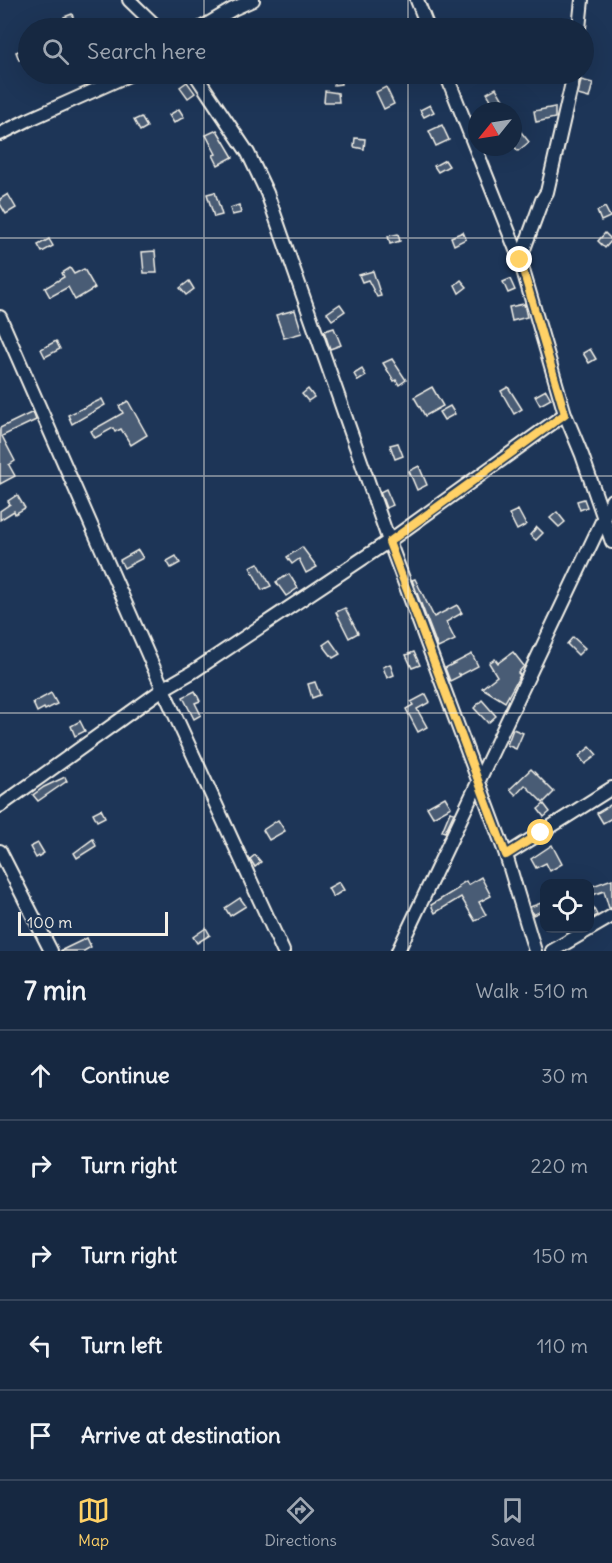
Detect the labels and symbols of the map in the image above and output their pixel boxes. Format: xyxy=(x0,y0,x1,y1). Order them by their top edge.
north arrow xyxy=(468,102,522,156)
route end xyxy=(506,246,532,272)
route start xyxy=(527,819,553,845)
scale bar xyxy=(18,909,168,936)

